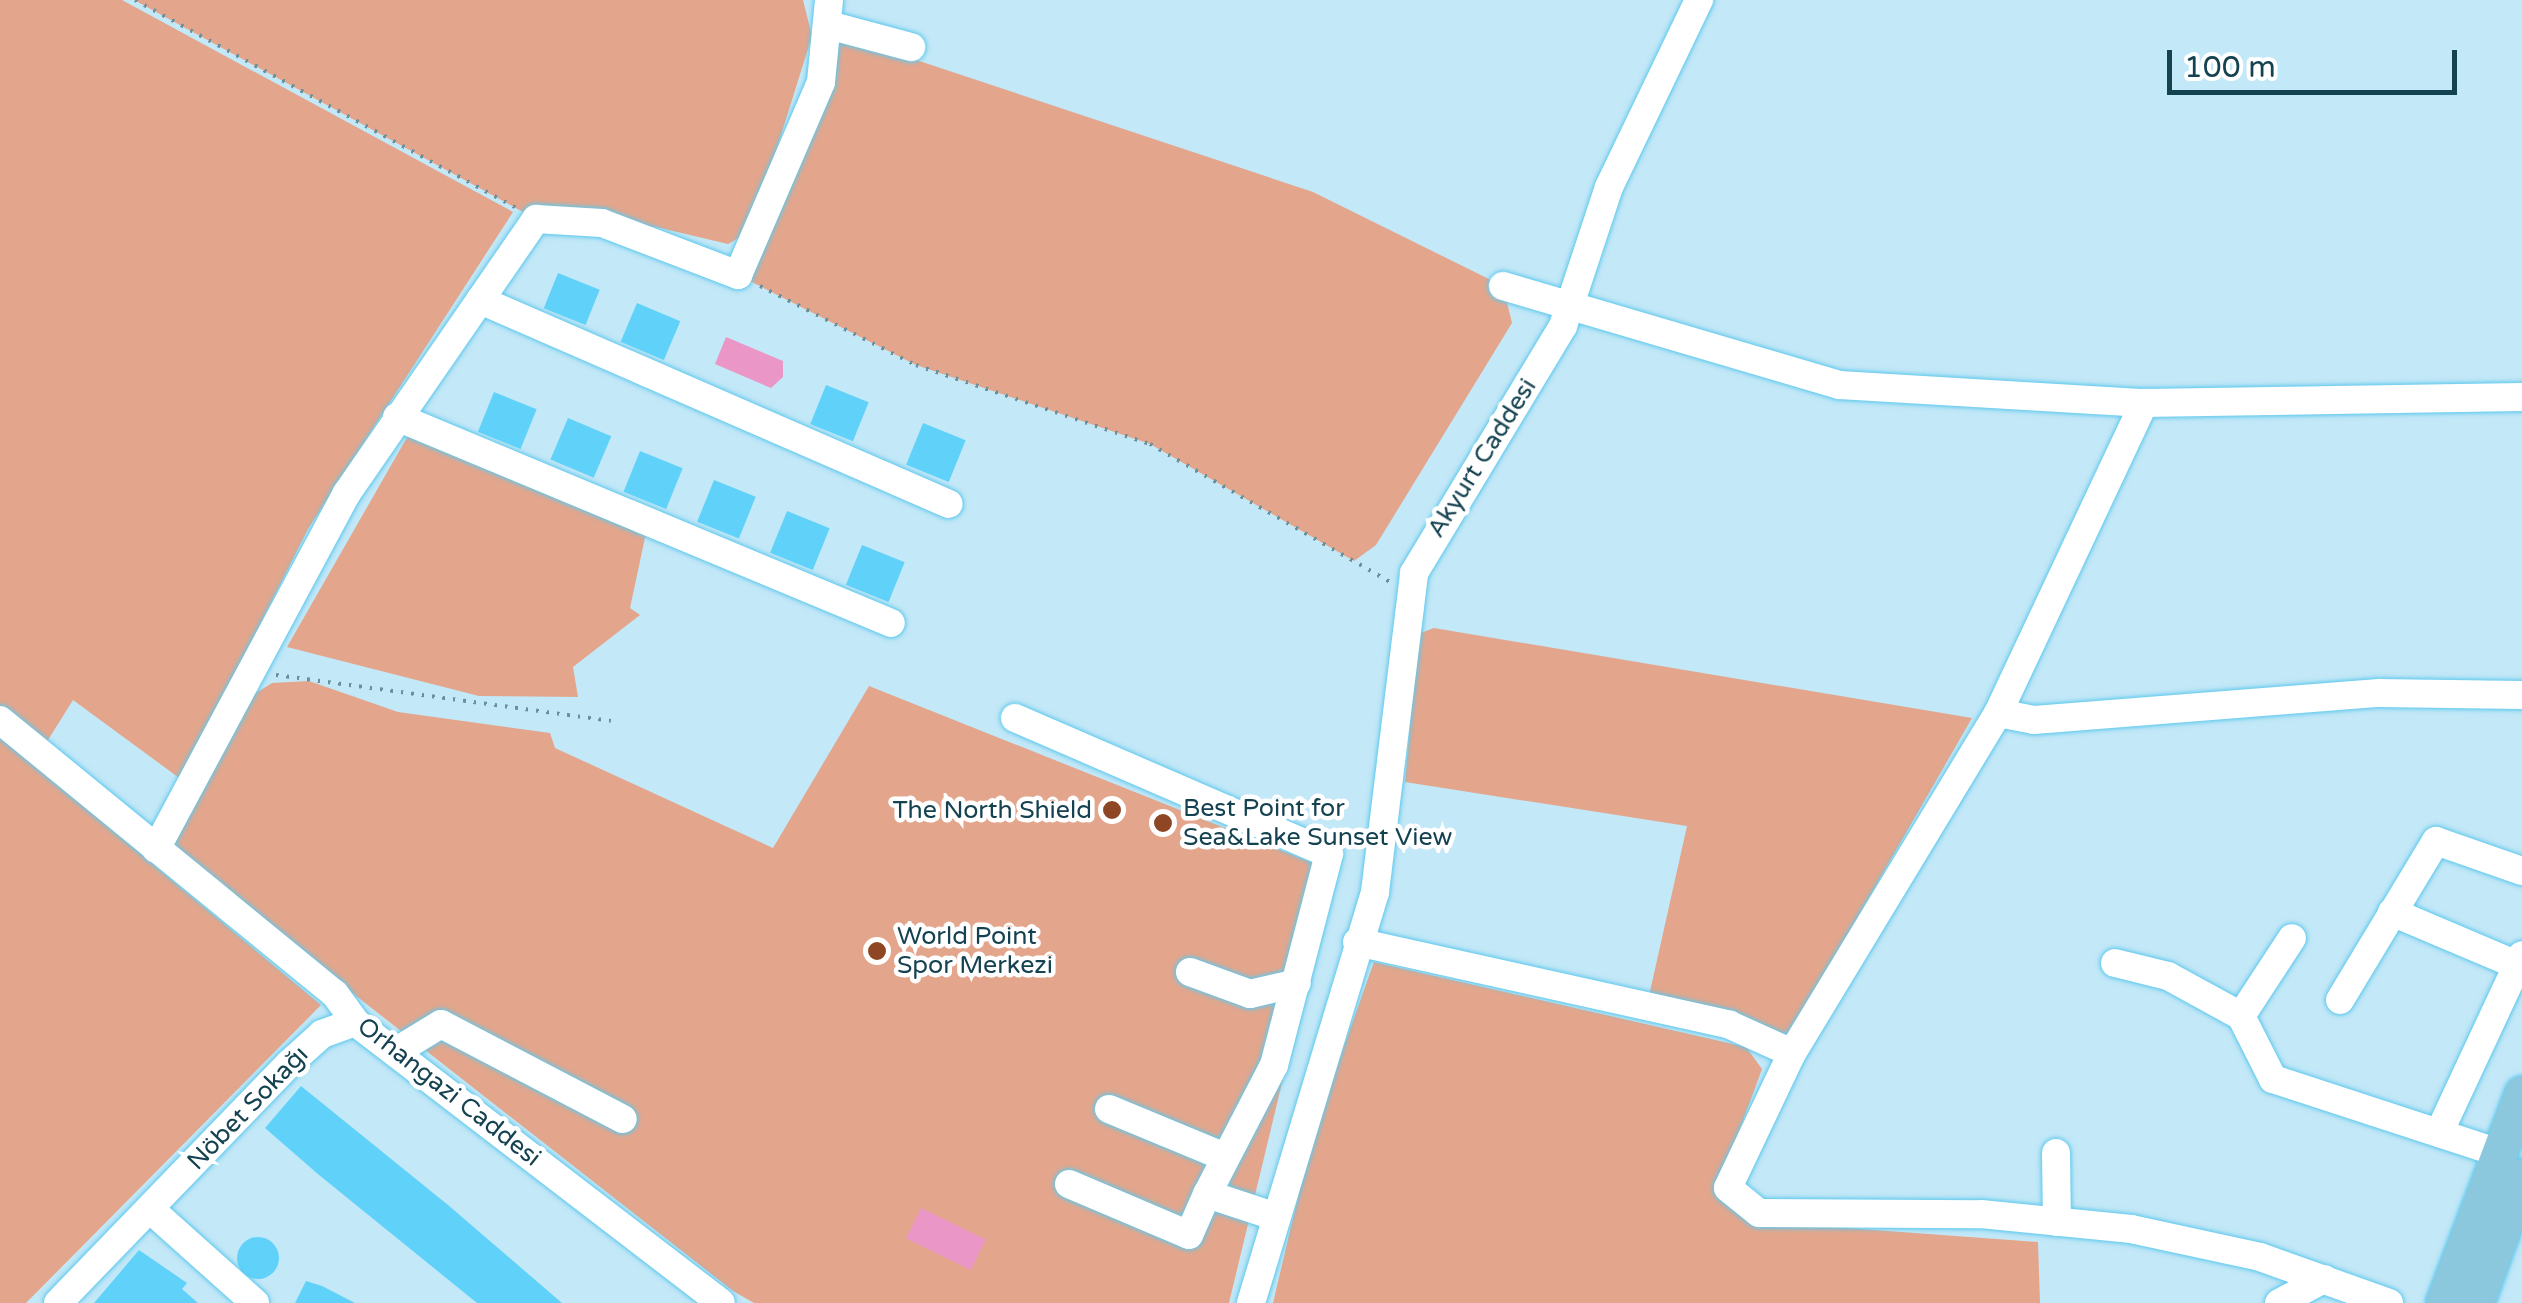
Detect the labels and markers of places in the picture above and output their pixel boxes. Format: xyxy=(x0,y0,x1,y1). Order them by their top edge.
place label: Best Point for Sea&Lake Sunset View xyxy=(1183,794,1452,853)
place label: The North Shield xyxy=(892,795,1092,825)
marker: The North Shield xyxy=(1101,799,1123,821)
marker: Best Point for Sea&Lake Sunset View xyxy=(1152,812,1174,834)
place label: World Point Spor Merkezi xyxy=(897,922,1053,981)
marker: World Point Spor Merkezi xyxy=(866,940,888,962)

